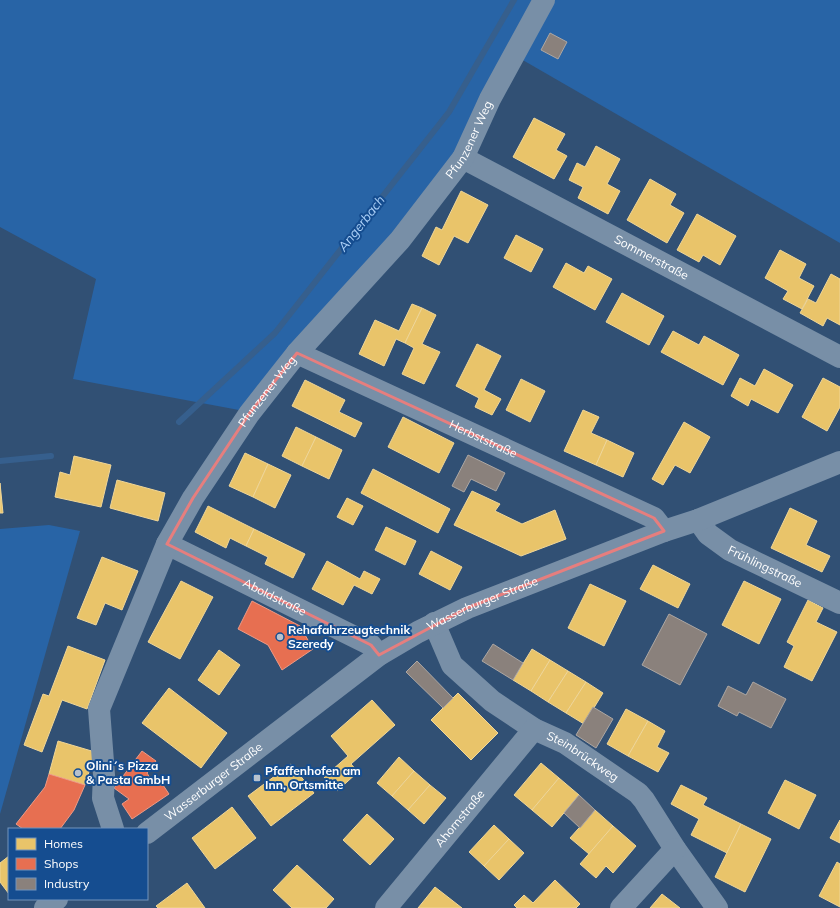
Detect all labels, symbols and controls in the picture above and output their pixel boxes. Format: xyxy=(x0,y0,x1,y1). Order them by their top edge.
street label: Pfunzener Weg xyxy=(442,98,495,181)
water label: Angerbach xyxy=(334,192,388,255)
street label: Sommerstraße xyxy=(612,231,691,283)
street label: Pfunzener Weg xyxy=(235,353,299,430)
street label: Herbststraße xyxy=(447,416,520,461)
street label: Frühlingstraße xyxy=(725,542,805,591)
street label: Wasserburger Straße xyxy=(424,573,540,634)
street label: Aboldstraße xyxy=(241,575,309,619)
place label: Rehafahrzeugtechnik Szeredy xyxy=(288,622,410,651)
marker: Rehafahrzeugtechnik Szeredy xyxy=(275,632,285,642)
street label: Steinbrückweg xyxy=(545,728,622,785)
street label: Wasserburger Straße xyxy=(161,739,265,824)
place label: Olini´s Pizza & Pasta GmbH xyxy=(86,758,170,787)
place label: Pfaffenhofen am Inn, Ortsmitte xyxy=(265,763,361,792)
marker: Olini´s Pizza & Pasta GmbH xyxy=(73,768,83,778)
marker: Pfaffenhofen am Inn, Ortsmitte xyxy=(252,773,262,783)
street label: Ahornstraße xyxy=(431,787,488,850)
legend xyxy=(8,828,148,900)
text: Homes xyxy=(44,836,83,851)
text: Shops xyxy=(44,856,79,871)
text: Industry xyxy=(44,876,90,891)

